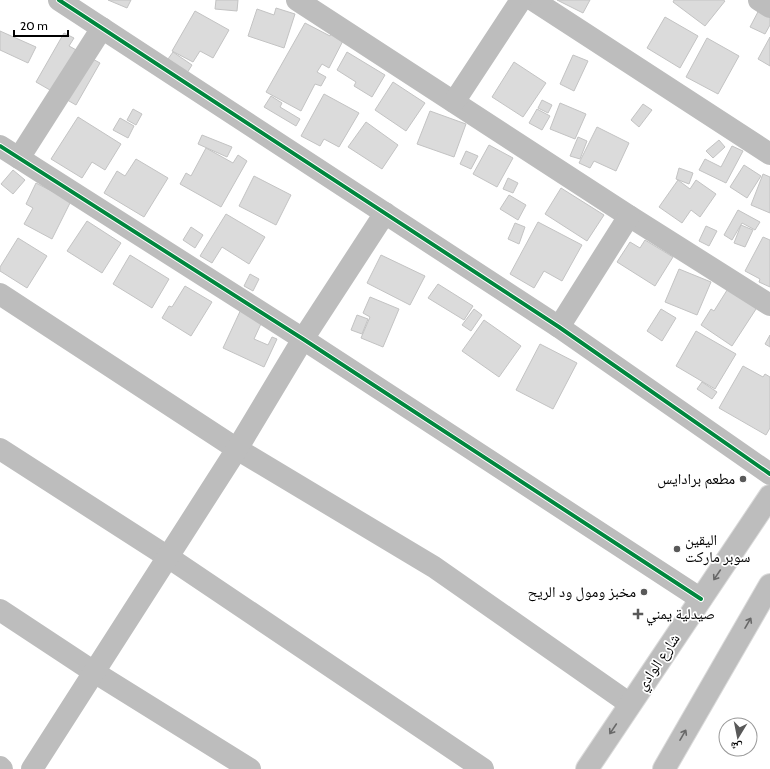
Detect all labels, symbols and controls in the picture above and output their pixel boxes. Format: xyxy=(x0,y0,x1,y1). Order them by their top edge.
scale bar xyxy=(14,12,68,38)
text: 20 m xyxy=(20,18,48,33)
place label: مطعم برادايس xyxy=(657,470,735,489)
marker: مطعم برادايس xyxy=(738,474,748,484)
place label: اليقين سوبر ماركت xyxy=(685,531,750,566)
marker: اليقين سوبر ماركت xyxy=(672,544,682,554)
one-way arrow xyxy=(713,569,721,580)
place label: مخبز ومول ود الريح xyxy=(528,583,636,602)
marker: مخبز ومول ود الريح xyxy=(639,587,649,597)
place label: صيدلية يمني xyxy=(646,605,715,626)
marker: صيدلية يمني xyxy=(633,609,643,619)
one-way arrow xyxy=(745,617,753,629)
street label: شارع الوادي xyxy=(632,630,686,695)
north arrow xyxy=(718,717,758,757)
one-way arrow xyxy=(609,723,617,734)
one-way arrow xyxy=(680,729,688,741)
text: ش xyxy=(729,738,743,755)

